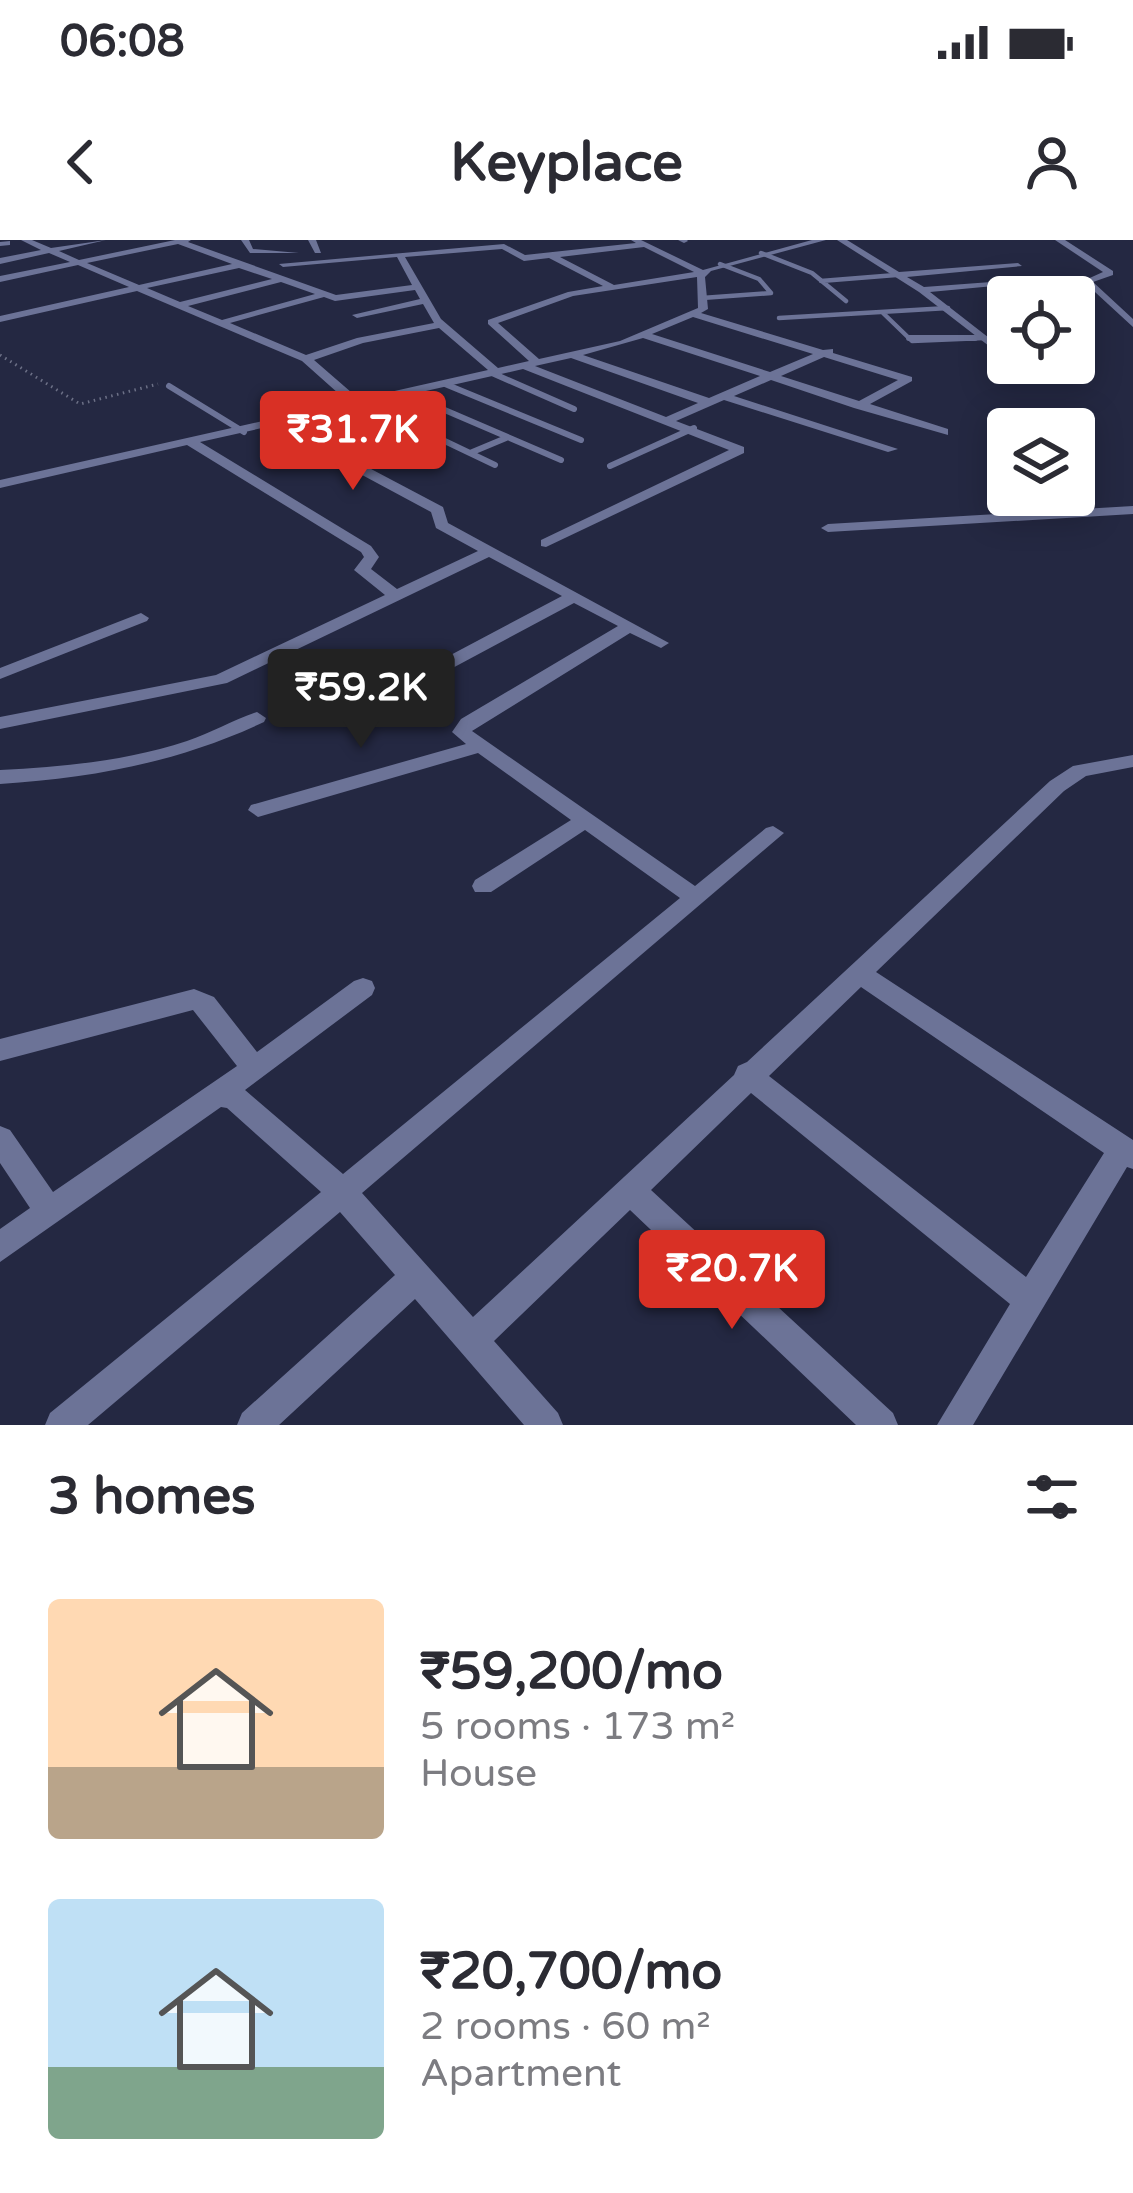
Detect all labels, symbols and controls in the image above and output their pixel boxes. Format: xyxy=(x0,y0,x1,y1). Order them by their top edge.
text: 06:08 xyxy=(60,15,185,69)
icon: back xyxy=(48,129,114,195)
icon: person xyxy=(1019,129,1085,195)
text: Keyplace xyxy=(450,130,683,195)
map controls xyxy=(987,276,1095,516)
button: locate xyxy=(987,276,1095,384)
pin: ₹31.7K xyxy=(255,391,451,493)
text: ₹31.7K xyxy=(287,406,419,453)
button: layers xyxy=(987,408,1095,516)
pin: ₹59.2K xyxy=(263,649,459,751)
text: ₹59.2K xyxy=(295,664,427,711)
pin: ₹20.7K xyxy=(634,1230,830,1332)
text: ₹20.7K xyxy=(666,1245,798,1292)
icon: filters xyxy=(1019,1464,1085,1530)
text: 3 homes xyxy=(48,1466,256,1528)
text: ₹59,200/mo xyxy=(420,1641,723,1703)
icon: home xyxy=(144,1647,288,1791)
text: 5 rooms · 173 m² xyxy=(420,1703,735,1750)
text: House xyxy=(420,1750,537,1797)
text: ₹20,700/mo xyxy=(420,1941,722,2003)
icon: home xyxy=(144,1947,288,2091)
text: 2 rooms · 60 m² xyxy=(420,2003,711,2050)
text: Apartment xyxy=(420,2050,621,2097)

